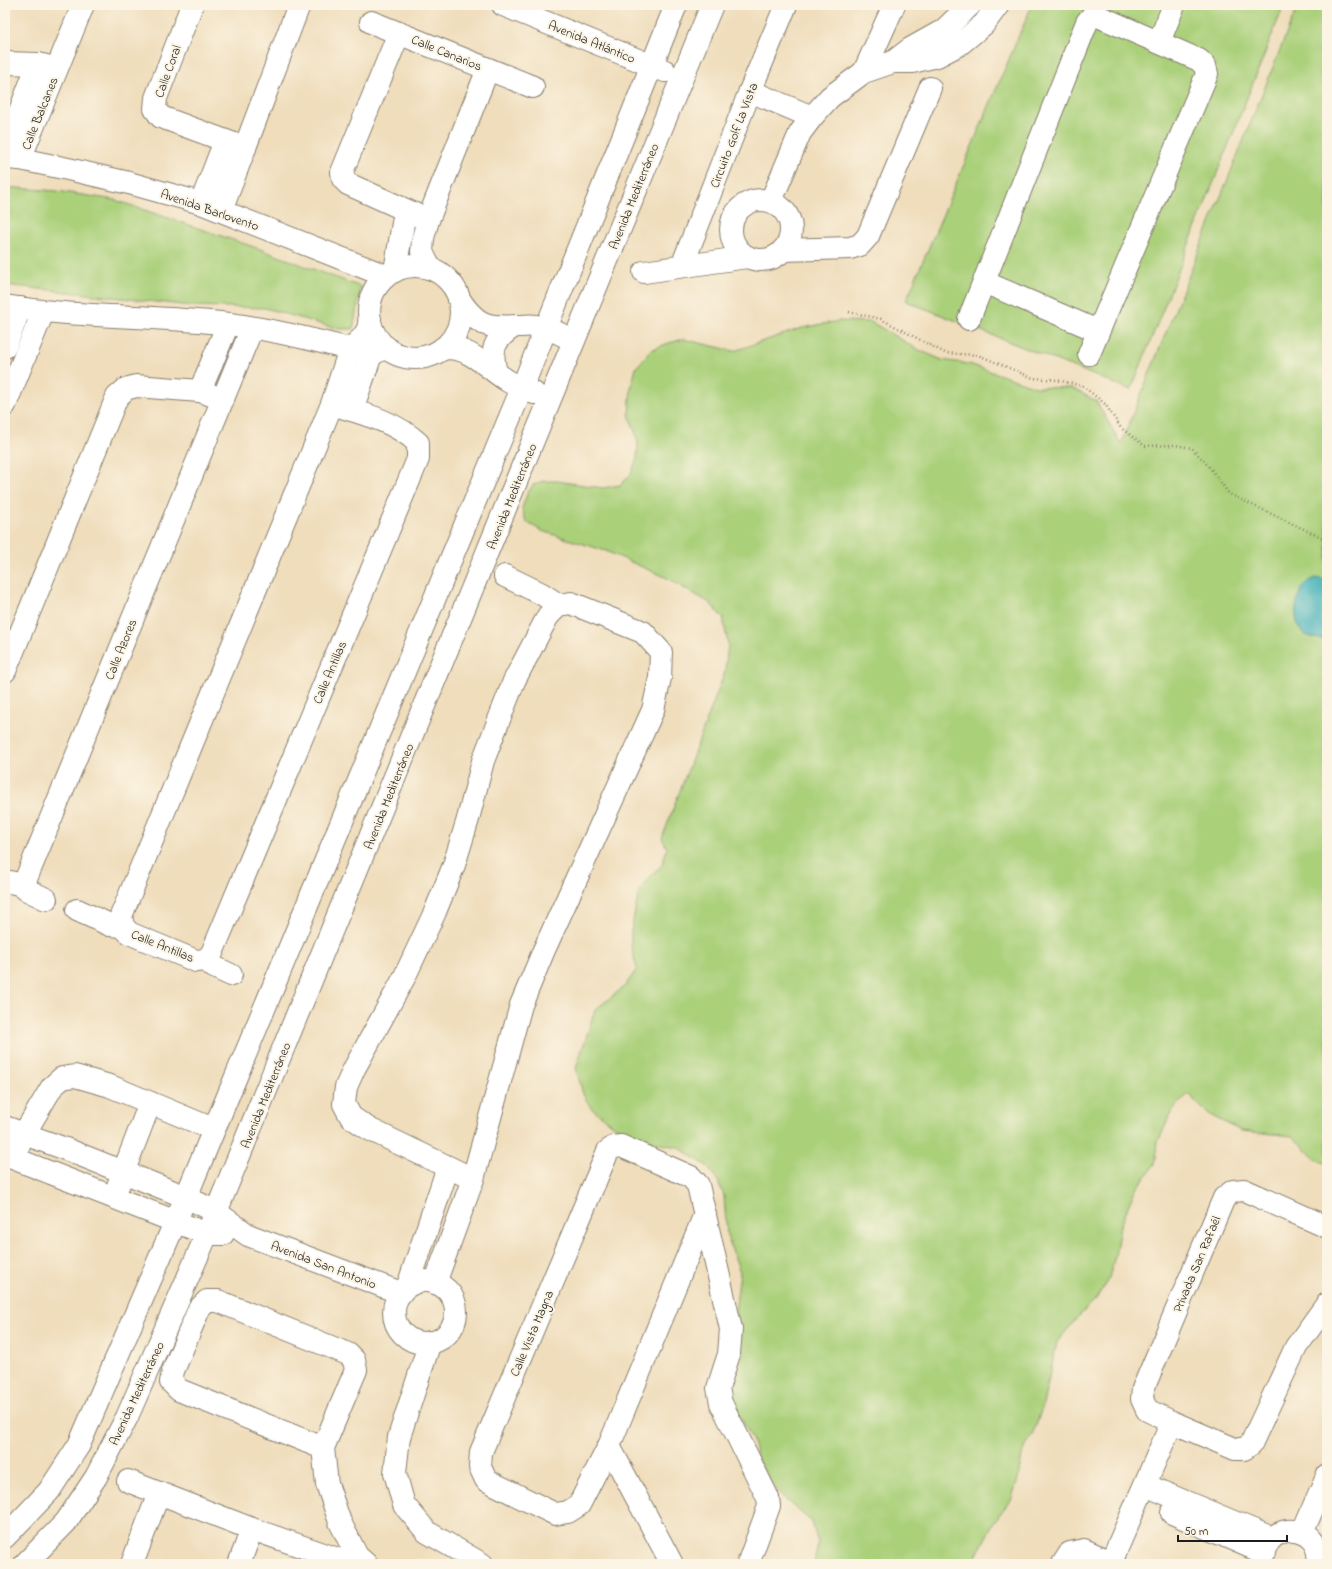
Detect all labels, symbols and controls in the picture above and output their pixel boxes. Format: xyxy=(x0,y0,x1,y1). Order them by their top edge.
street label: Avenida Atlántico xyxy=(545,16,638,69)
street label: Calle Canarios xyxy=(408,31,485,76)
street label: Calle Coral xyxy=(150,43,187,100)
street label: Calle Balcanes xyxy=(17,74,64,153)
street label: Circuito Golf La Vista xyxy=(706,80,763,191)
street label: Avenida Mediterráneo xyxy=(604,141,664,252)
street label: Avenida Barlovento xyxy=(158,185,262,236)
street label: Avenida Mediterráneo xyxy=(482,441,542,552)
street label: Calle Azores xyxy=(101,616,142,683)
street label: Calle Antillas xyxy=(309,638,352,707)
street label: Avenida Mediterráneo xyxy=(359,741,419,852)
street label: Calle Antillas xyxy=(128,925,197,968)
street label: Avenida Mediterráneo xyxy=(236,1040,296,1151)
street label: Privada San Rafaél xyxy=(1169,1213,1226,1316)
street label: Avenida San Antonio xyxy=(268,1237,379,1294)
street label: Calle Vista Magna xyxy=(506,1287,560,1380)
street label: Avenida Mediterráneo xyxy=(105,1338,170,1449)
scale bar xyxy=(1178,1517,1287,1543)
text: 50 m xyxy=(1184,1523,1208,1541)

